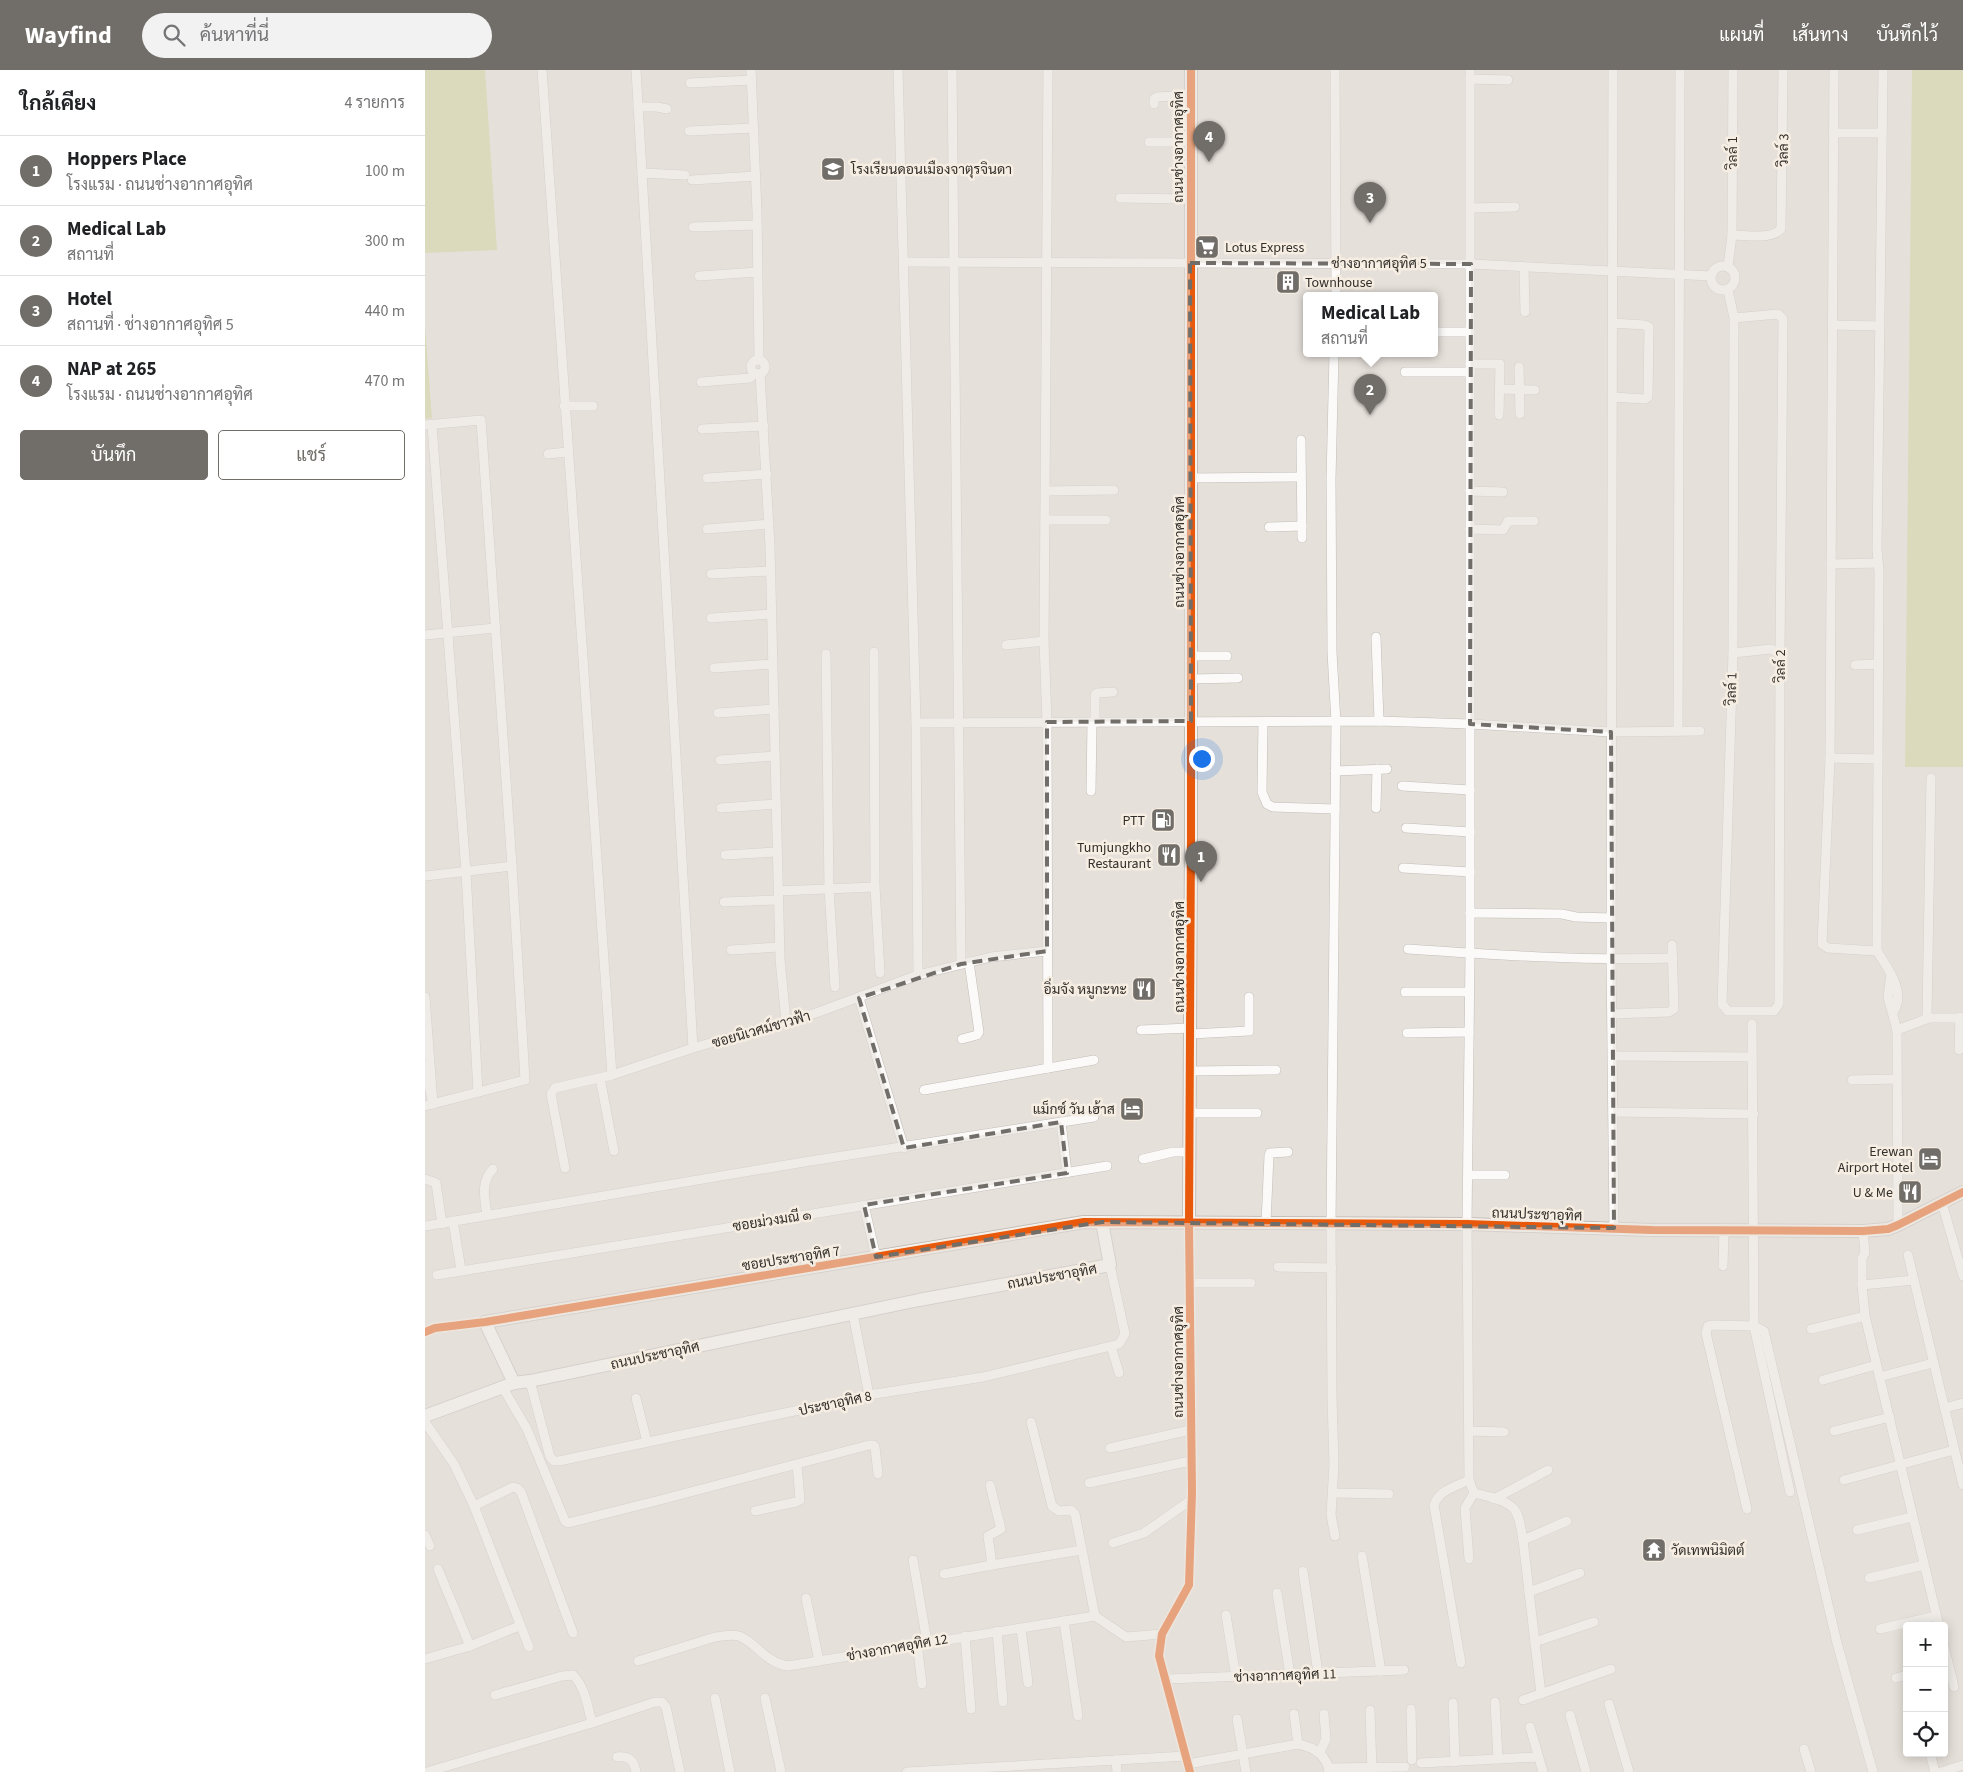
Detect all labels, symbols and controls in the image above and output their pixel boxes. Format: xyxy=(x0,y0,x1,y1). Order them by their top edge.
search box xyxy=(142,13,492,58)
text: Wayfind xyxy=(25,18,112,53)
icon: search xyxy=(160,21,188,49)
text: ค้นหาที่นี่ xyxy=(200,22,269,49)
text: แผนที่ xyxy=(1719,23,1764,48)
text: เส้นทาง xyxy=(1792,23,1848,48)
text: บันทึกไว้ xyxy=(1876,23,1938,48)
text: ใกล้เคียง xyxy=(20,88,96,118)
street label: ถนนช่างอากาศอุทิศ xyxy=(1169,91,1189,203)
text: 4 รายการ xyxy=(344,92,405,114)
pin: 4 xyxy=(1193,121,1225,162)
street label: วิลล์ 3 xyxy=(1774,133,1794,168)
street label: วิลล์ 1 xyxy=(1723,136,1743,171)
text: Hoppers Place xyxy=(67,146,187,173)
school or university icon: โรงเรียนดอนเมืองจาตุรจินดา xyxy=(820,156,846,182)
text: 1 xyxy=(32,160,40,182)
text: 100 m xyxy=(365,160,405,182)
place label: โรงเรียนดอนเมืองจาตุรจินดา xyxy=(850,160,1012,180)
text: โรงแรม · ถนนช่างอากาศอุทิศ xyxy=(67,174,253,196)
pin: 3 xyxy=(1354,182,1386,223)
text: Medical Lab xyxy=(67,216,166,243)
text: 2 xyxy=(32,230,40,252)
text: 300 m xyxy=(365,230,405,252)
supermarket icon: Lotus Express xyxy=(1194,234,1220,260)
place label: Lotus Express xyxy=(1225,238,1304,258)
text: สถานที่ xyxy=(67,244,114,266)
street label: ช่างอากาศอุทิศ 5 xyxy=(1331,254,1427,274)
building icon: Townhouse xyxy=(1275,269,1301,295)
place label: Townhouse xyxy=(1305,273,1373,293)
text: Hotel xyxy=(67,286,112,313)
popup xyxy=(1303,292,1438,357)
text: 3 xyxy=(32,300,40,322)
text: 440 m xyxy=(365,300,405,322)
text: Medical Lab xyxy=(1321,300,1420,327)
text: สถานที่ · ช่างอากาศอุทิศ 5 xyxy=(67,314,234,336)
text: สถานที่ xyxy=(1321,328,1368,350)
text: NAP at 265 xyxy=(67,356,157,383)
text: 4 xyxy=(32,370,40,392)
text: 470 m xyxy=(365,370,405,392)
pin: 2 xyxy=(1354,374,1386,415)
text: โรงแรม · ถนนช่างอากาศอุทิศ xyxy=(67,384,253,406)
button: บันทึก xyxy=(20,430,208,480)
button: แชร์ xyxy=(218,430,405,480)
street label: ถนนช่างอากาศอุทิศ xyxy=(1170,496,1190,608)
street label: วิลล์ 2 xyxy=(1771,649,1791,684)
street label: วิลล์ 1 xyxy=(1721,672,1743,707)
your location xyxy=(1189,746,1215,772)
fuel station icon: PTT xyxy=(1150,807,1176,833)
place label: PTT xyxy=(1122,811,1145,831)
place label: Tumjungkho Restaurant xyxy=(1077,838,1151,874)
pin: 1 xyxy=(1185,841,1217,882)
restaurant icon: Tumjungkho Restaurant xyxy=(1156,842,1182,868)
street label: ถนนช่างอากาศอุทิศ xyxy=(1170,901,1190,1013)
restaurant icon: อิ่มจัง หมูกะทะ xyxy=(1131,976,1157,1002)
place label: อิ่มจัง หมูกะทะ xyxy=(1044,978,1127,1000)
street label: ซอยนิเวศม์ชาวฟ้า xyxy=(710,1006,813,1054)
hotel icon: แม็กซ์ วัน เฮ้าส xyxy=(1119,1096,1145,1122)
place label: แม็กซ์ วัน เฮ้าส xyxy=(1033,1100,1115,1120)
place label: Erewan Airport Hotel xyxy=(1838,1142,1913,1178)
hotel icon: Erewan Airport Hotel xyxy=(1917,1146,1943,1172)
restaurant icon: U & Me xyxy=(1897,1179,1923,1205)
place label: U & Me xyxy=(1853,1183,1893,1203)
street label: ถนนประชาอุทิศ xyxy=(1491,1203,1583,1227)
street label: ซอยม่วงมณี ๑ xyxy=(731,1205,813,1237)
street label: ซอยประชาอุทิศ 7 xyxy=(741,1241,842,1277)
street label: ถนนประชาอุทิศ xyxy=(1006,1259,1098,1295)
street label: ถนนช่างอากาศอุทิศ xyxy=(1169,1306,1189,1418)
street label: ถนนประชาอุทิศ xyxy=(609,1337,702,1375)
street label: ประชาอุทิศ 8 xyxy=(797,1386,874,1421)
temple icon: วัดเทพนิมิตต์ xyxy=(1641,1537,1667,1563)
place label: วัดเทพนิมิตต์ xyxy=(1671,1541,1745,1561)
map controls xyxy=(1903,1622,1948,1757)
button: + xyxy=(1903,1622,1948,1667)
street label: ช่างอากาศอุทิศ 12 xyxy=(845,1629,949,1667)
street label: ช่างอากาศอุทิศ 11 xyxy=(1233,1664,1337,1688)
button: − xyxy=(1903,1667,1948,1712)
button: locate xyxy=(1903,1712,1948,1757)

